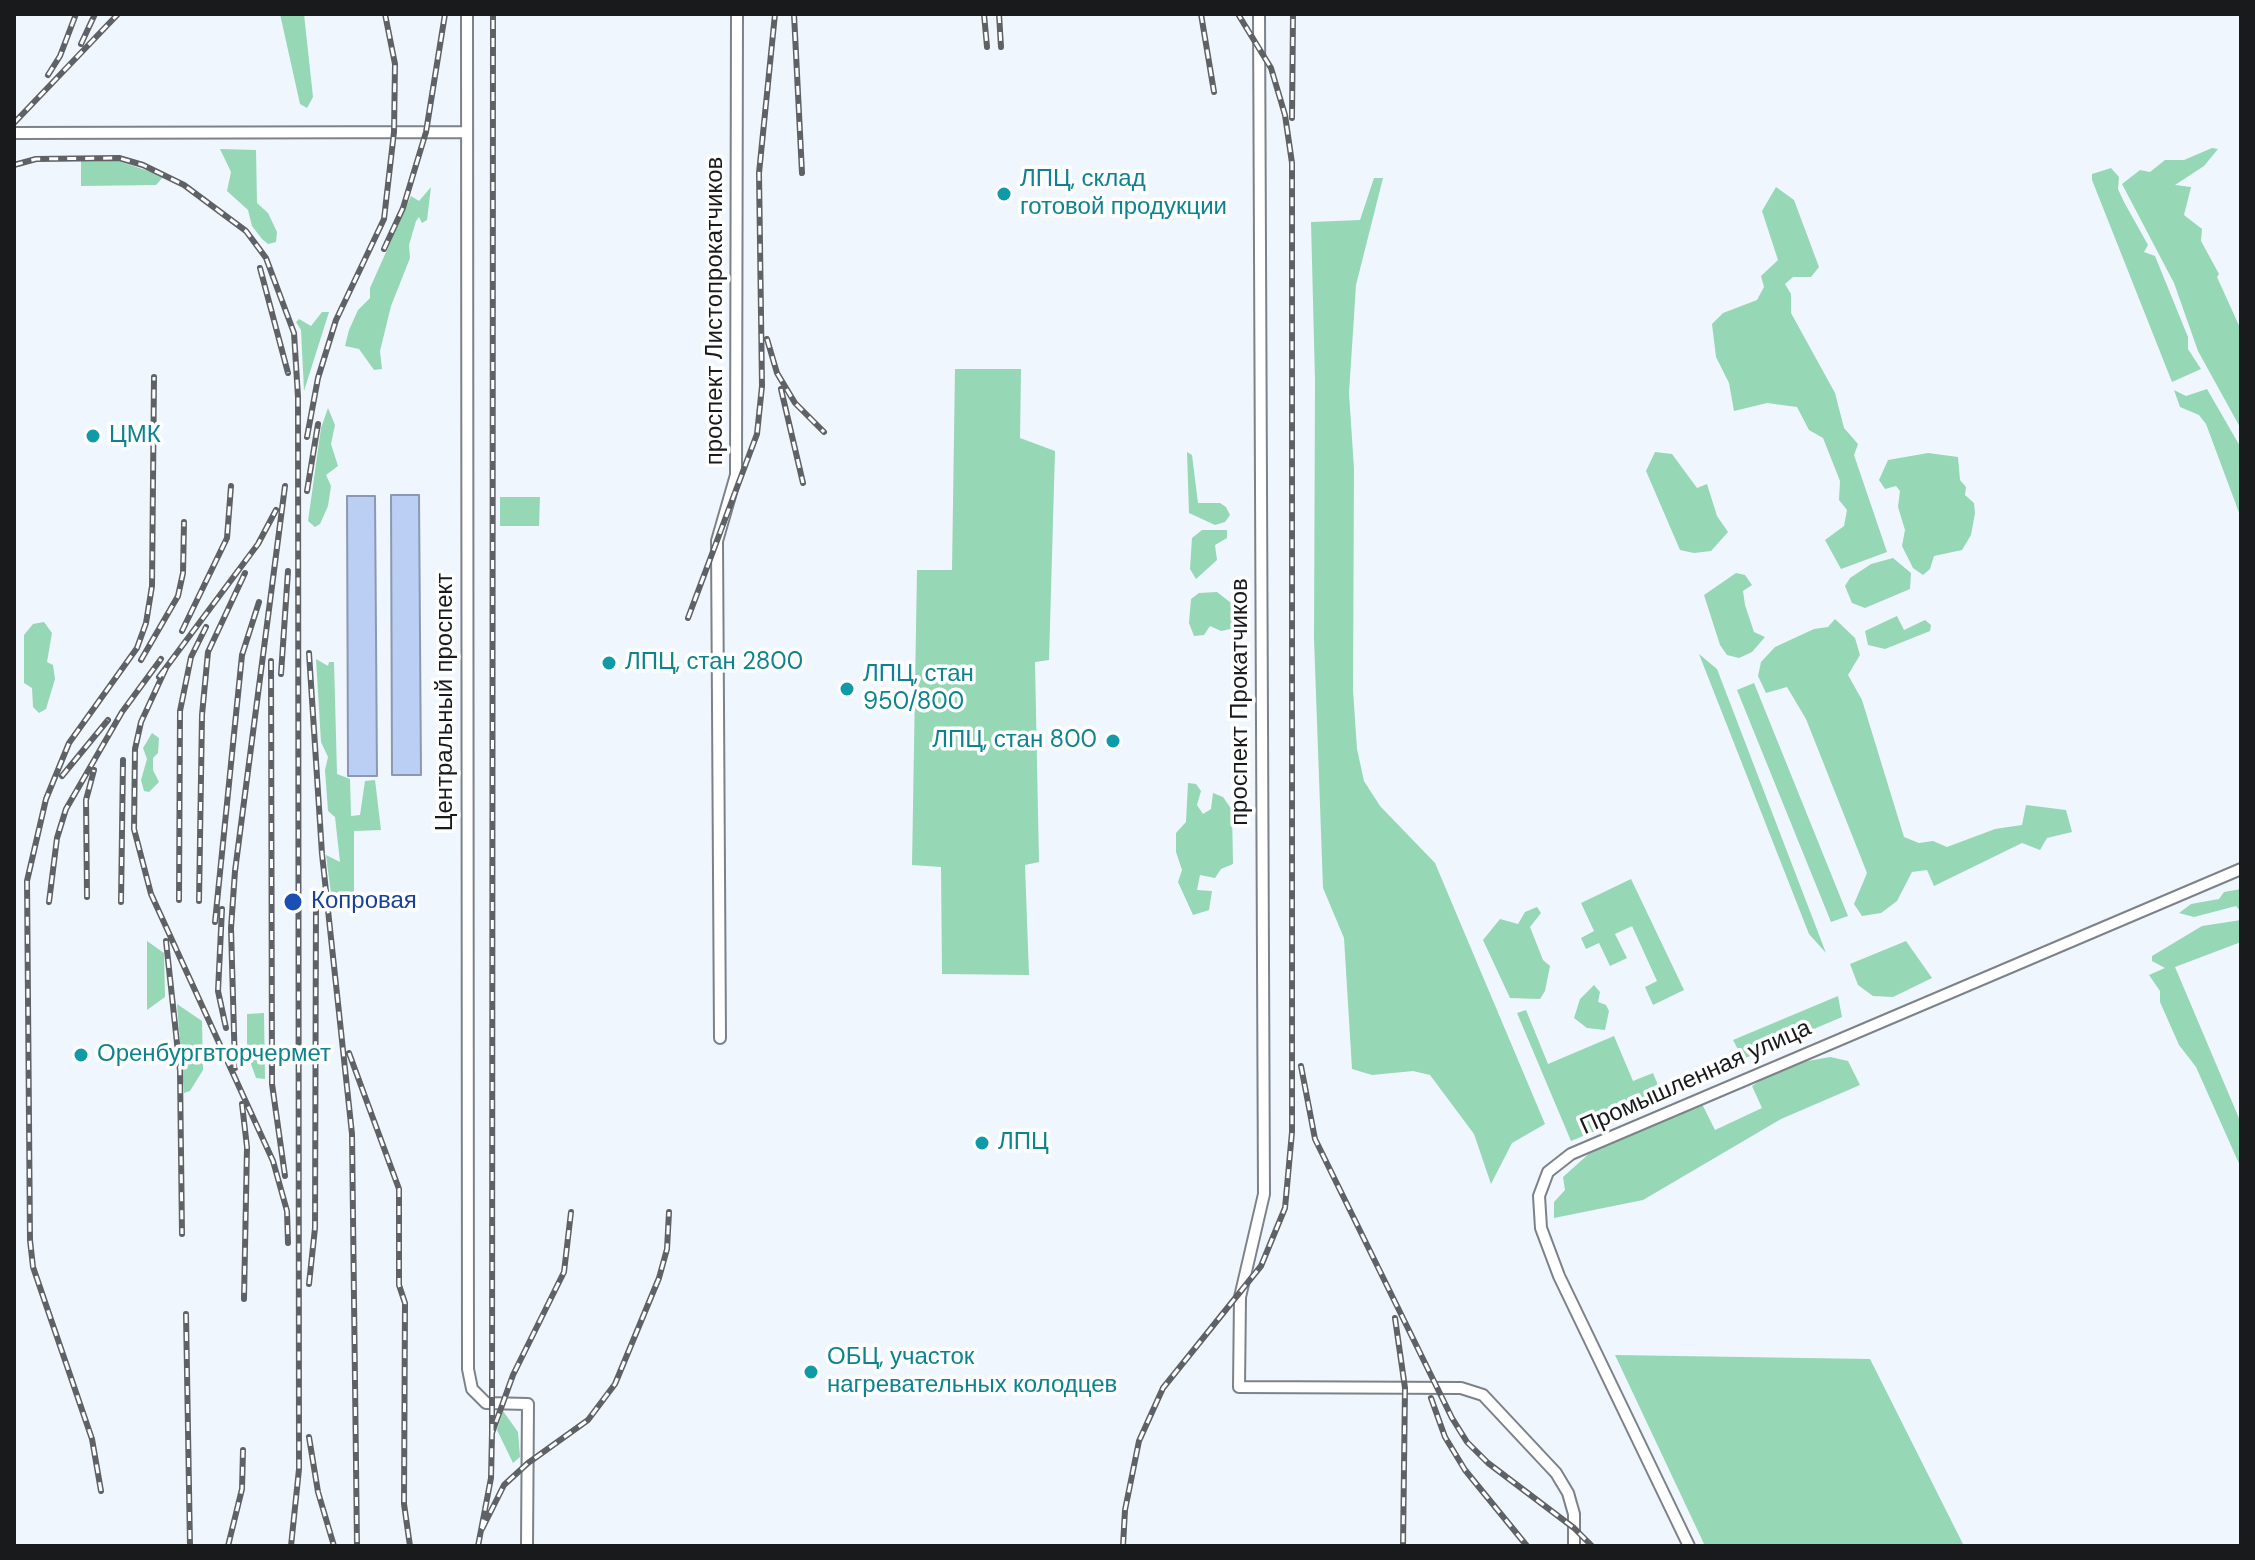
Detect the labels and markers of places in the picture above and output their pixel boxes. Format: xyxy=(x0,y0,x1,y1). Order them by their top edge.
place label: ЛПЦ, склад готовой продукции xyxy=(1020,166,1227,222)
marker: ЛПЦ, склад готовой продукции xyxy=(995,185,1013,203)
place label: ЦМК xyxy=(109,422,161,450)
marker: ЦМК xyxy=(84,427,102,445)
place label: ЛПЦ, стан 2800 xyxy=(625,649,803,677)
marker: ЛПЦ, стан 2800 xyxy=(600,654,618,672)
place label: ЛПЦ, стан 950/800 xyxy=(863,661,974,717)
marker: ЛПЦ, стан 950/800 xyxy=(838,680,856,698)
place label: ЛПЦ, стан 800 xyxy=(932,727,1097,755)
marker: ЛПЦ, стан 800 xyxy=(1104,732,1122,750)
place label: Копровая xyxy=(311,888,417,916)
marker: Копровая xyxy=(282,891,304,913)
place label: Оренбургвторчермет xyxy=(97,1041,331,1069)
marker: Оренбургвторчермет xyxy=(72,1046,90,1064)
place label: ЛПЦ xyxy=(998,1129,1049,1157)
marker: ЛПЦ xyxy=(973,1134,991,1152)
place label: ОБЦ, участок нагревательных колодцев xyxy=(827,1344,1117,1400)
marker: ОБЦ, участок нагревательных колодцев xyxy=(802,1363,820,1381)

